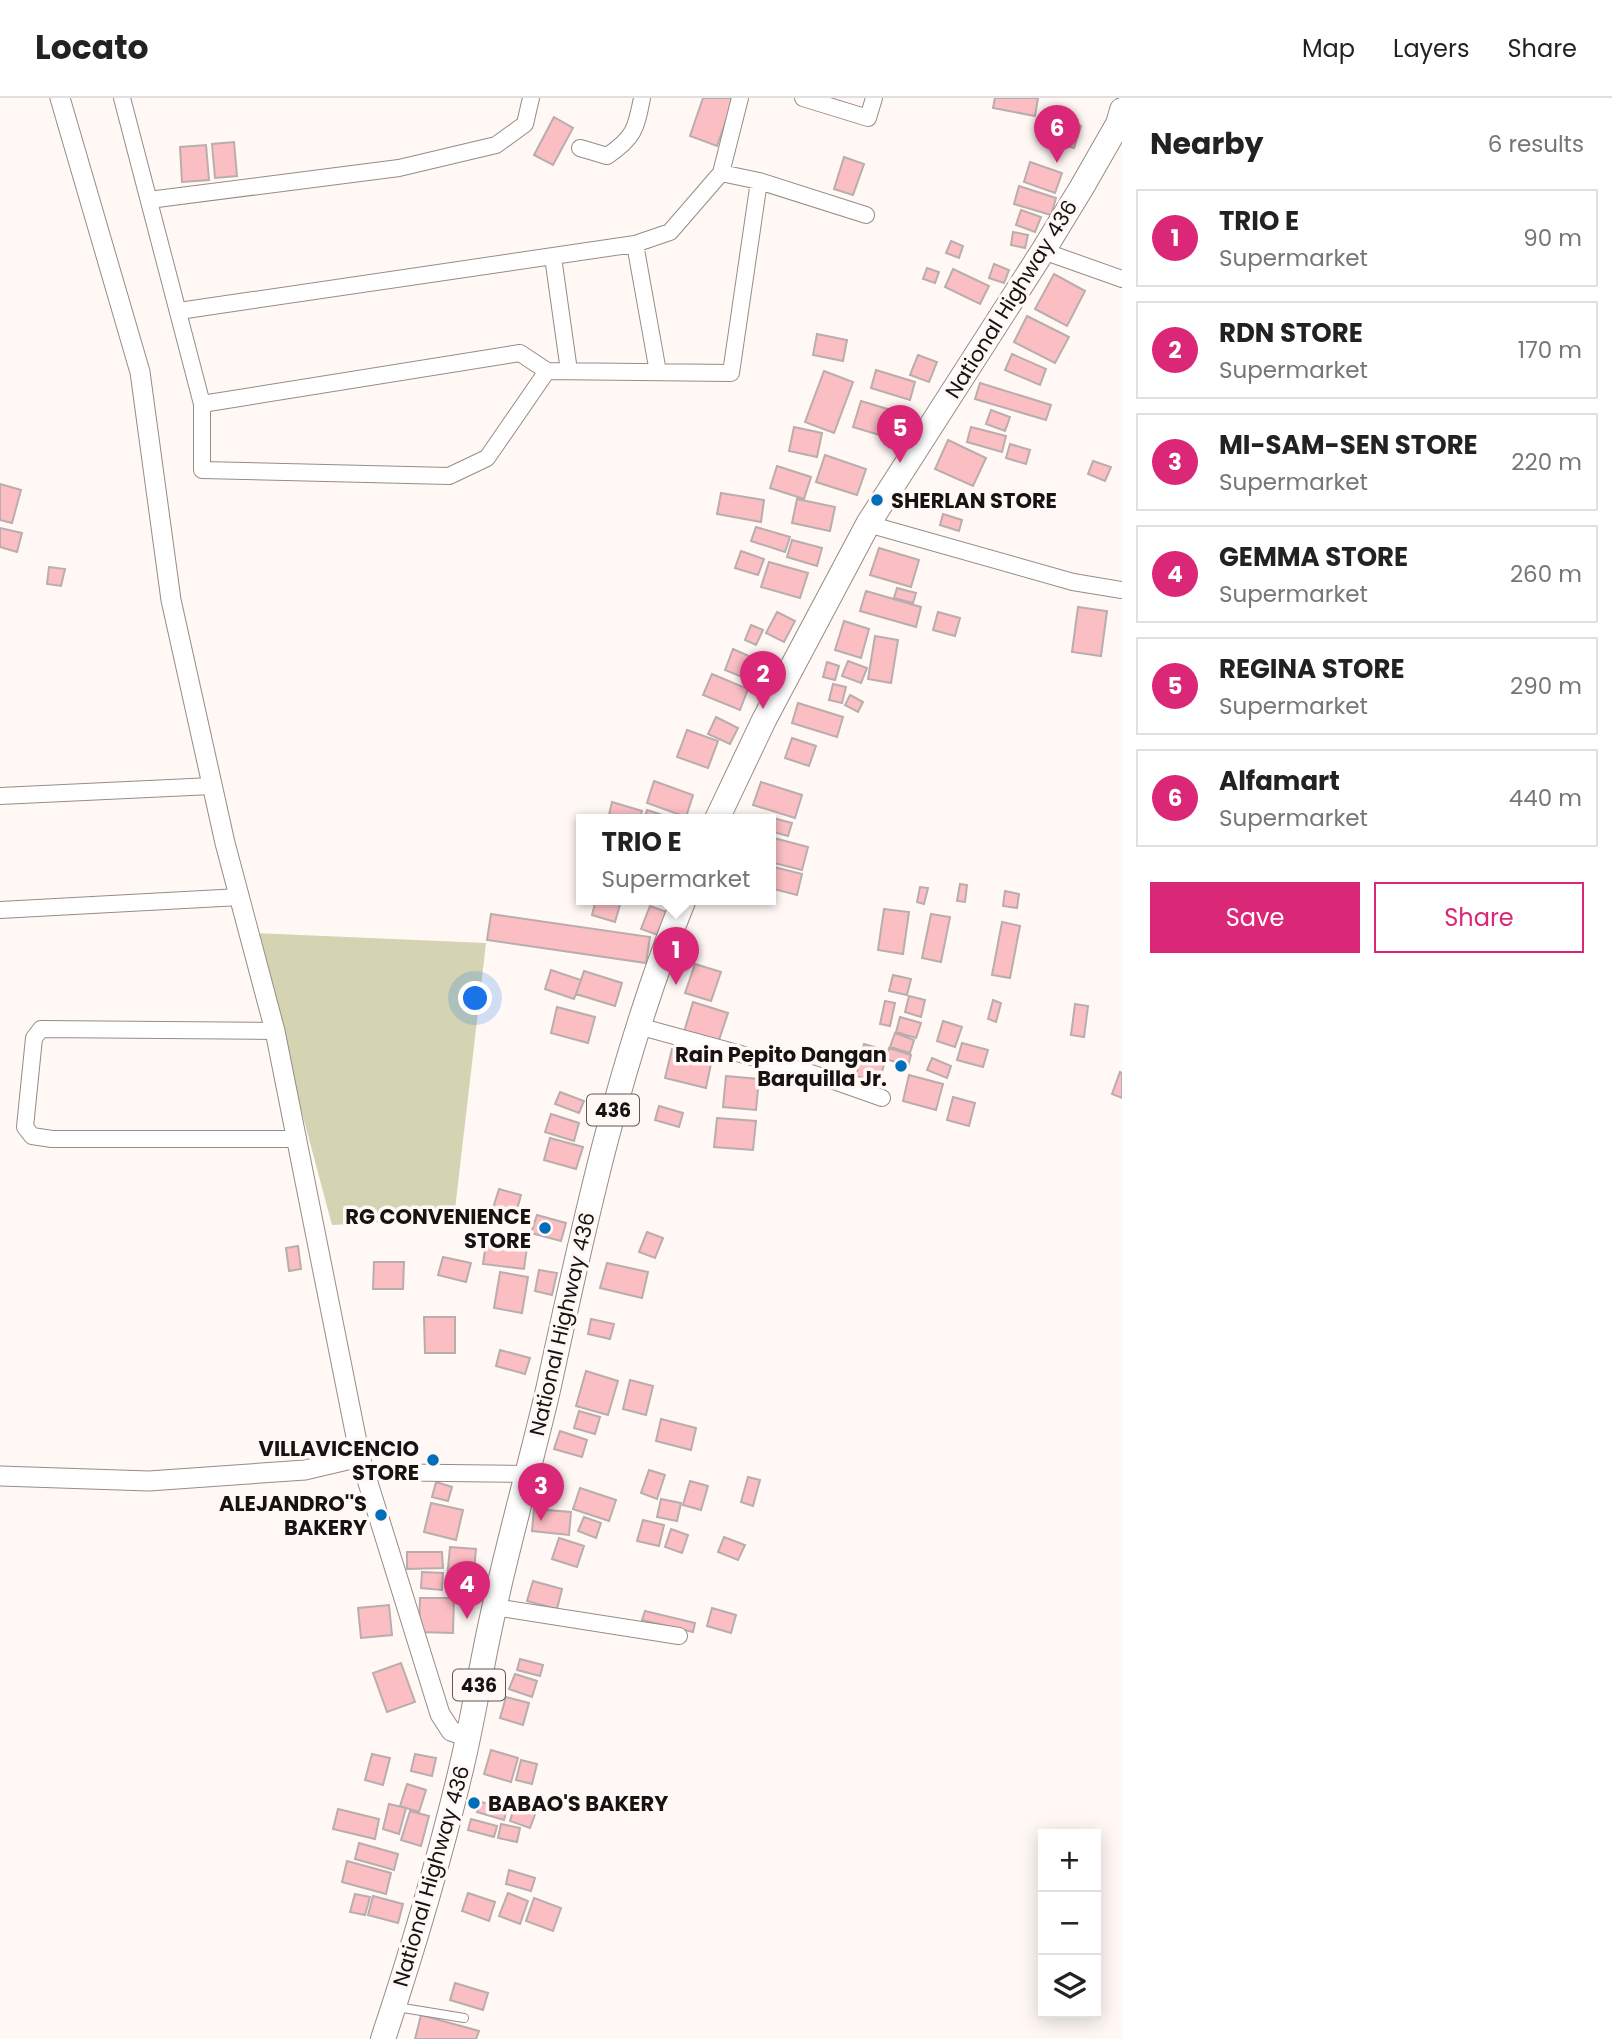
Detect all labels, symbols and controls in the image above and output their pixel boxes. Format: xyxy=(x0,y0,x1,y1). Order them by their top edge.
text: Locato xyxy=(35,24,149,71)
text: Map xyxy=(1302,32,1355,65)
text: Layers xyxy=(1393,32,1469,65)
text: Share xyxy=(1507,32,1577,65)
pin: 6 xyxy=(1034,105,1080,163)
text: Nearby xyxy=(1150,122,1264,165)
text: 6 results xyxy=(1488,128,1584,160)
street label: National Highway 436 xyxy=(938,194,1084,404)
text: TRIO E xyxy=(1219,203,1299,239)
text: 1 xyxy=(1171,222,1179,254)
text: 90 m xyxy=(1523,222,1582,254)
text: Supermarket xyxy=(1219,242,1368,274)
text: RDN STORE xyxy=(1219,315,1363,351)
text: 2 xyxy=(1168,334,1182,366)
text: 170 m xyxy=(1518,334,1582,366)
text: Supermarket xyxy=(1219,354,1368,386)
pin: 5 xyxy=(877,405,923,463)
text: MI-SAM-SEN STORE xyxy=(1219,427,1478,463)
text: 3 xyxy=(1168,446,1182,478)
text: 220 m xyxy=(1511,446,1582,478)
text: Supermarket xyxy=(1219,466,1368,498)
place label: SHERLAN STORE xyxy=(891,486,1057,515)
marker: SHERLAN STORE xyxy=(869,492,885,508)
text: GEMMA STORE xyxy=(1219,539,1408,575)
text: 4 xyxy=(1167,558,1183,590)
text: 260 m xyxy=(1510,558,1582,590)
text: Supermarket xyxy=(1219,578,1368,610)
pin: 2 xyxy=(740,651,786,709)
text: REGINA STORE xyxy=(1219,651,1405,687)
text: 5 xyxy=(1168,670,1182,702)
text: 290 m xyxy=(1510,670,1582,702)
text: Supermarket xyxy=(1219,690,1368,722)
text: Alfamart xyxy=(1219,763,1340,799)
text: 6 xyxy=(1168,782,1182,814)
text: 440 m xyxy=(1509,782,1582,814)
text: Supermarket xyxy=(1219,802,1368,834)
popup xyxy=(576,814,776,905)
text: TRIO E xyxy=(602,824,682,860)
text: Supermarket xyxy=(602,863,750,895)
button: Save xyxy=(1150,882,1360,953)
button: Share xyxy=(1374,882,1584,953)
pin: 1 xyxy=(653,927,699,985)
your location xyxy=(458,981,492,1015)
place label: Rain Pepito Dangan Barquilla Jr. xyxy=(675,1040,887,1093)
marker: Rain Pepito Dangan Barquilla Jr. xyxy=(893,1058,909,1074)
road number: 436 xyxy=(587,1094,639,1126)
place label: RG CONVENIENCE STORE xyxy=(345,1202,531,1255)
street label: National Highway 436 xyxy=(522,1209,602,1439)
marker: RG CONVENIENCE STORE xyxy=(537,1220,553,1236)
place label: VILLAVICENCIO STORE xyxy=(259,1434,419,1487)
marker: VILLAVICENCIO STORE xyxy=(425,1452,441,1468)
pin: 3 xyxy=(518,1463,564,1521)
place label: ALEJANDRO''S BAKERY xyxy=(219,1489,367,1542)
marker: ALEJANDRO''S BAKERY xyxy=(373,1507,389,1523)
pin: 4 xyxy=(444,1561,490,1619)
road number: 436 xyxy=(453,1670,505,1700)
street label: National Highway 436 xyxy=(386,1762,476,1990)
place label: BABAO'S BAKERY xyxy=(488,1789,668,1818)
marker: BABAO'S BAKERY xyxy=(466,1795,482,1811)
map controls xyxy=(1038,1829,1101,2018)
button: + xyxy=(1038,1829,1101,1892)
button: − xyxy=(1038,1892,1101,1955)
button: layers xyxy=(1038,1955,1101,2018)

